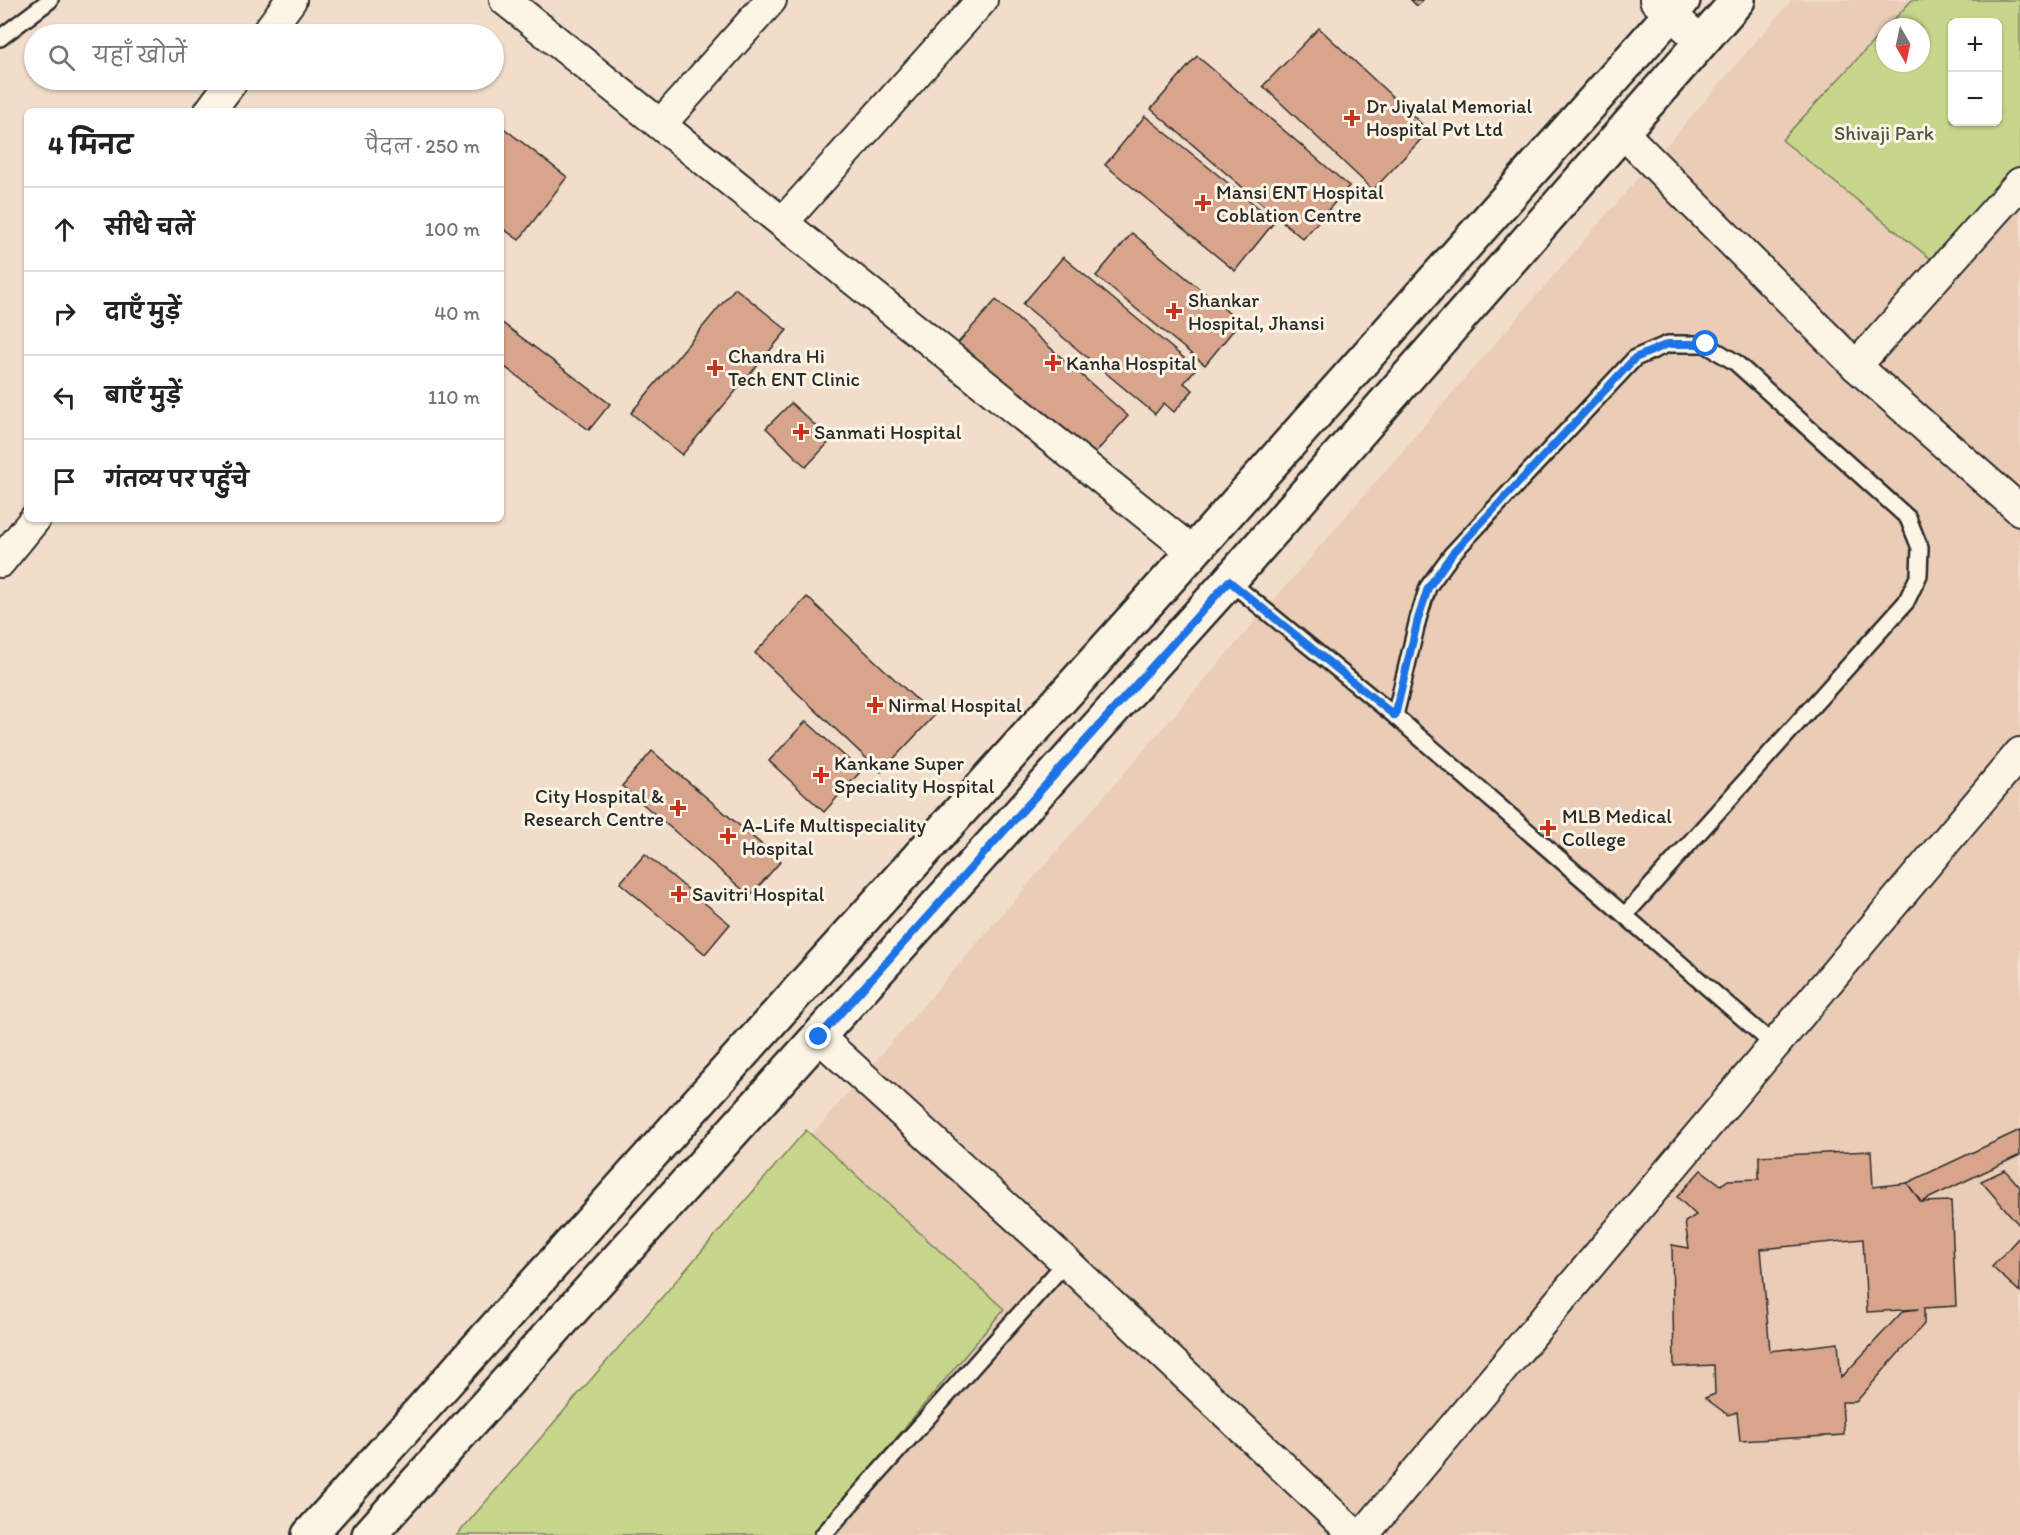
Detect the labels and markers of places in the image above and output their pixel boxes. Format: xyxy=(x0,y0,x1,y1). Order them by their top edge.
place label: Dr Jiyalal Memorial Hospital Pvt Ltd xyxy=(1366,94,1532,141)
marker: Dr Jiyalal Memorial Hospital Pvt Ltd xyxy=(1343,109,1361,127)
place label: Mansi ENT Hospital Coblation Centre xyxy=(1216,180,1384,227)
marker: Mansi ENT Hospital Coblation Centre xyxy=(1194,194,1212,212)
place label: Shankar Hospital, Jhansi xyxy=(1188,288,1325,335)
marker: Shankar Hospital, Jhansi xyxy=(1165,302,1183,320)
place label: Chandra Hi Tech ENT Clinic xyxy=(728,344,860,391)
place label: Kanha Hospital xyxy=(1066,351,1197,375)
marker: Kanha Hospital xyxy=(1044,354,1062,372)
marker: Chandra Hi Tech ENT Clinic xyxy=(706,359,724,377)
place label: Sanmati Hospital xyxy=(814,420,962,444)
marker: Sanmati Hospital xyxy=(792,423,810,441)
place label: Nirmal Hospital xyxy=(888,693,1022,717)
marker: Nirmal Hospital xyxy=(866,696,884,714)
place label: Kankane Super Speciality Hospital xyxy=(834,751,995,798)
marker: Kankane Super Speciality Hospital xyxy=(812,766,830,784)
place label: City Hospital & Research Centre xyxy=(524,784,664,831)
marker: City Hospital & Research Centre xyxy=(669,799,687,817)
place label: MLB Medical College xyxy=(1562,804,1672,851)
place label: A-Life Multispeciality Hospital xyxy=(742,813,927,860)
marker: MLB Medical College xyxy=(1539,819,1557,837)
marker: A-Life Multispeciality Hospital xyxy=(719,827,737,845)
place label: Savitri Hospital xyxy=(692,882,825,906)
marker: Savitri Hospital xyxy=(670,885,688,903)

